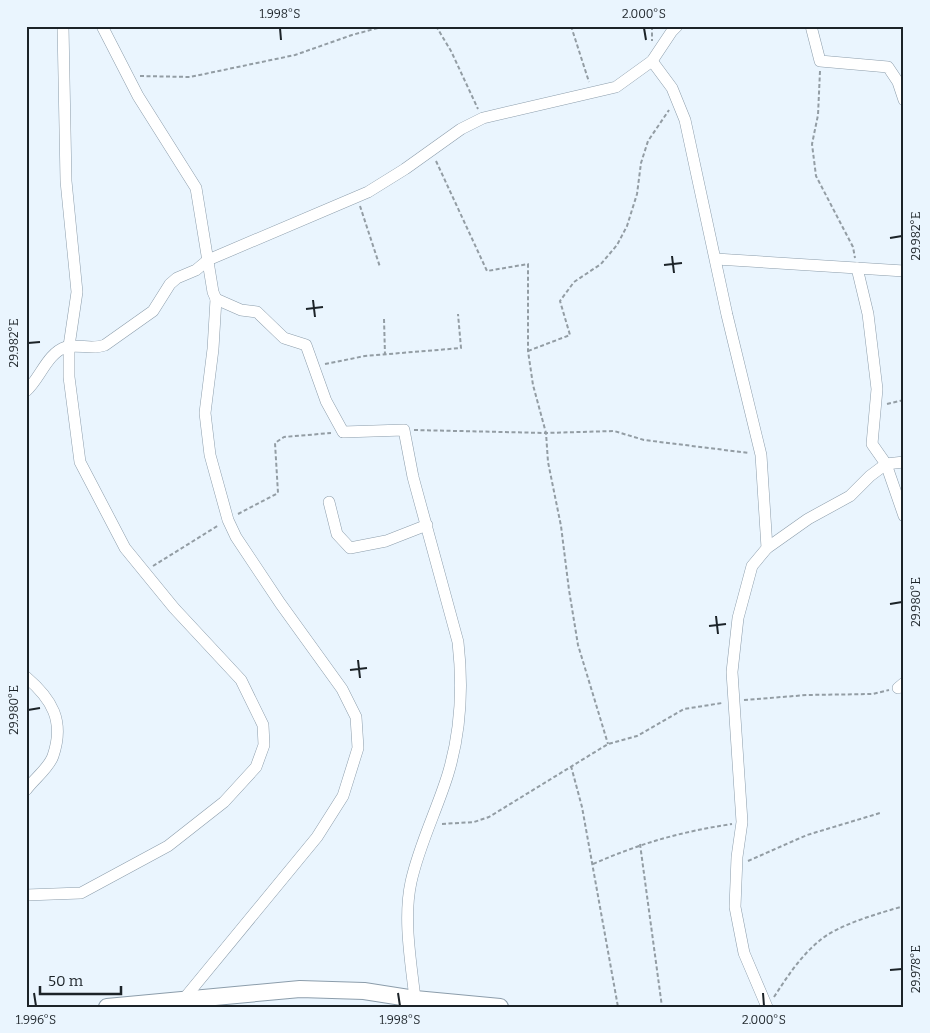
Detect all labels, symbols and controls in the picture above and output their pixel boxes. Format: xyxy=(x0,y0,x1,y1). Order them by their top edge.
text: 1.998°S xyxy=(259,7,301,21)
text: 2.000°S xyxy=(622,7,666,21)
text: 29.982°E xyxy=(909,212,923,260)
text: 29.982°E xyxy=(7,319,21,367)
text: 29.980°E xyxy=(909,577,923,627)
text: 29.980°E xyxy=(7,685,21,735)
text: 29.978°E xyxy=(909,945,923,993)
scale bar xyxy=(40,963,121,995)
text: 50 m xyxy=(48,972,84,990)
text: 1.996°S xyxy=(16,1013,56,1027)
text: 1.998°S xyxy=(379,1013,421,1027)
text: 2.000°S xyxy=(742,1013,786,1027)

